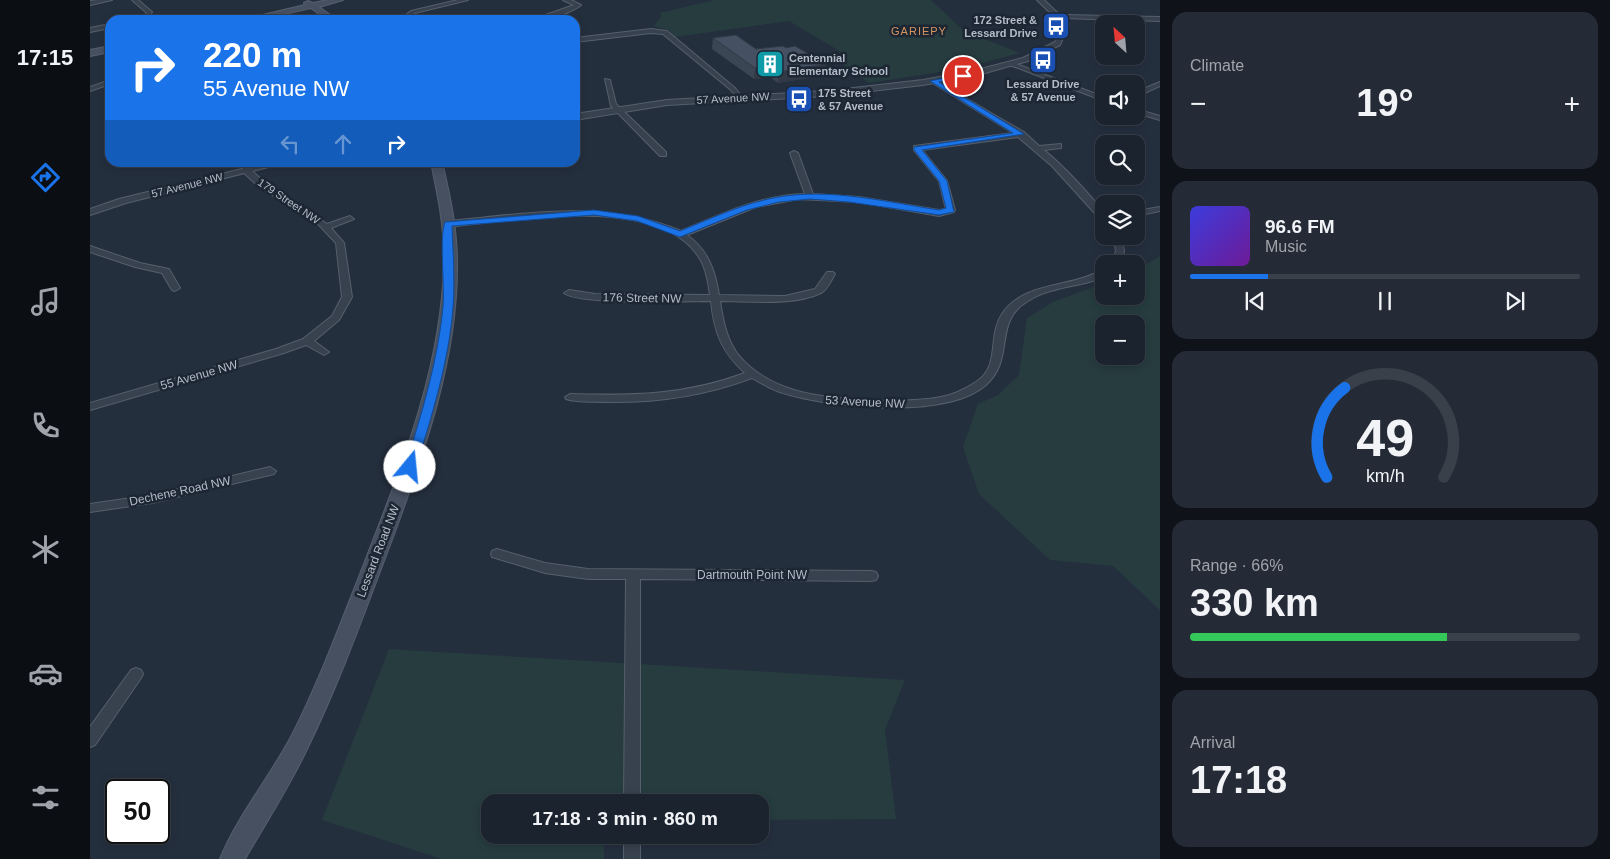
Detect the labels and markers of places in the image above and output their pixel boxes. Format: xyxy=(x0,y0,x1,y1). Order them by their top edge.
bus stop icon: 172 Street & Lessard Drive xyxy=(1041,11,1071,41)
place label: 172 Street & Lessard Drive xyxy=(964,14,1037,39)
bus stop icon: Lessard Drive & 57 Avenue xyxy=(1028,45,1058,75)
building icon: Centennial Elementary School xyxy=(755,49,785,79)
place label: Centennial Elementary School xyxy=(789,52,888,77)
pin xyxy=(942,55,984,97)
place label: Lessard Drive & 57 Avenue xyxy=(1007,78,1079,103)
bus stop icon: 175 Street & 57 Avenue xyxy=(784,84,814,114)
place label: 175 Street & 57 Avenue xyxy=(818,87,883,112)

